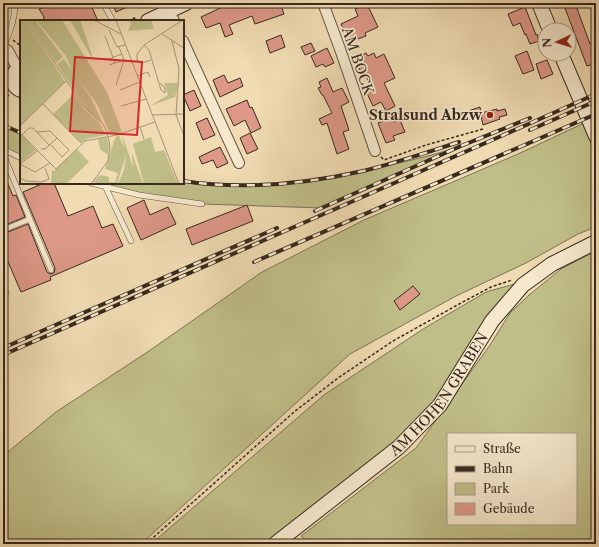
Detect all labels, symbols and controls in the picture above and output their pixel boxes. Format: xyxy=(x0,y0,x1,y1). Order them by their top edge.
inset map xyxy=(20,20,184,184)
north arrow xyxy=(537,22,577,62)
street label: AM BOCK xyxy=(338,23,378,99)
text: N xyxy=(540,37,554,48)
place label: Stralsund Abzw xyxy=(369,106,483,124)
marker: Stralsund Abzw xyxy=(485,110,495,120)
street label: AM HOHEN GRABEN xyxy=(385,329,492,460)
legend xyxy=(447,433,577,525)
text: Straße xyxy=(483,441,521,456)
text: Bahn xyxy=(483,461,513,476)
text: Park xyxy=(483,481,510,496)
text: Gebäude xyxy=(483,501,535,516)

